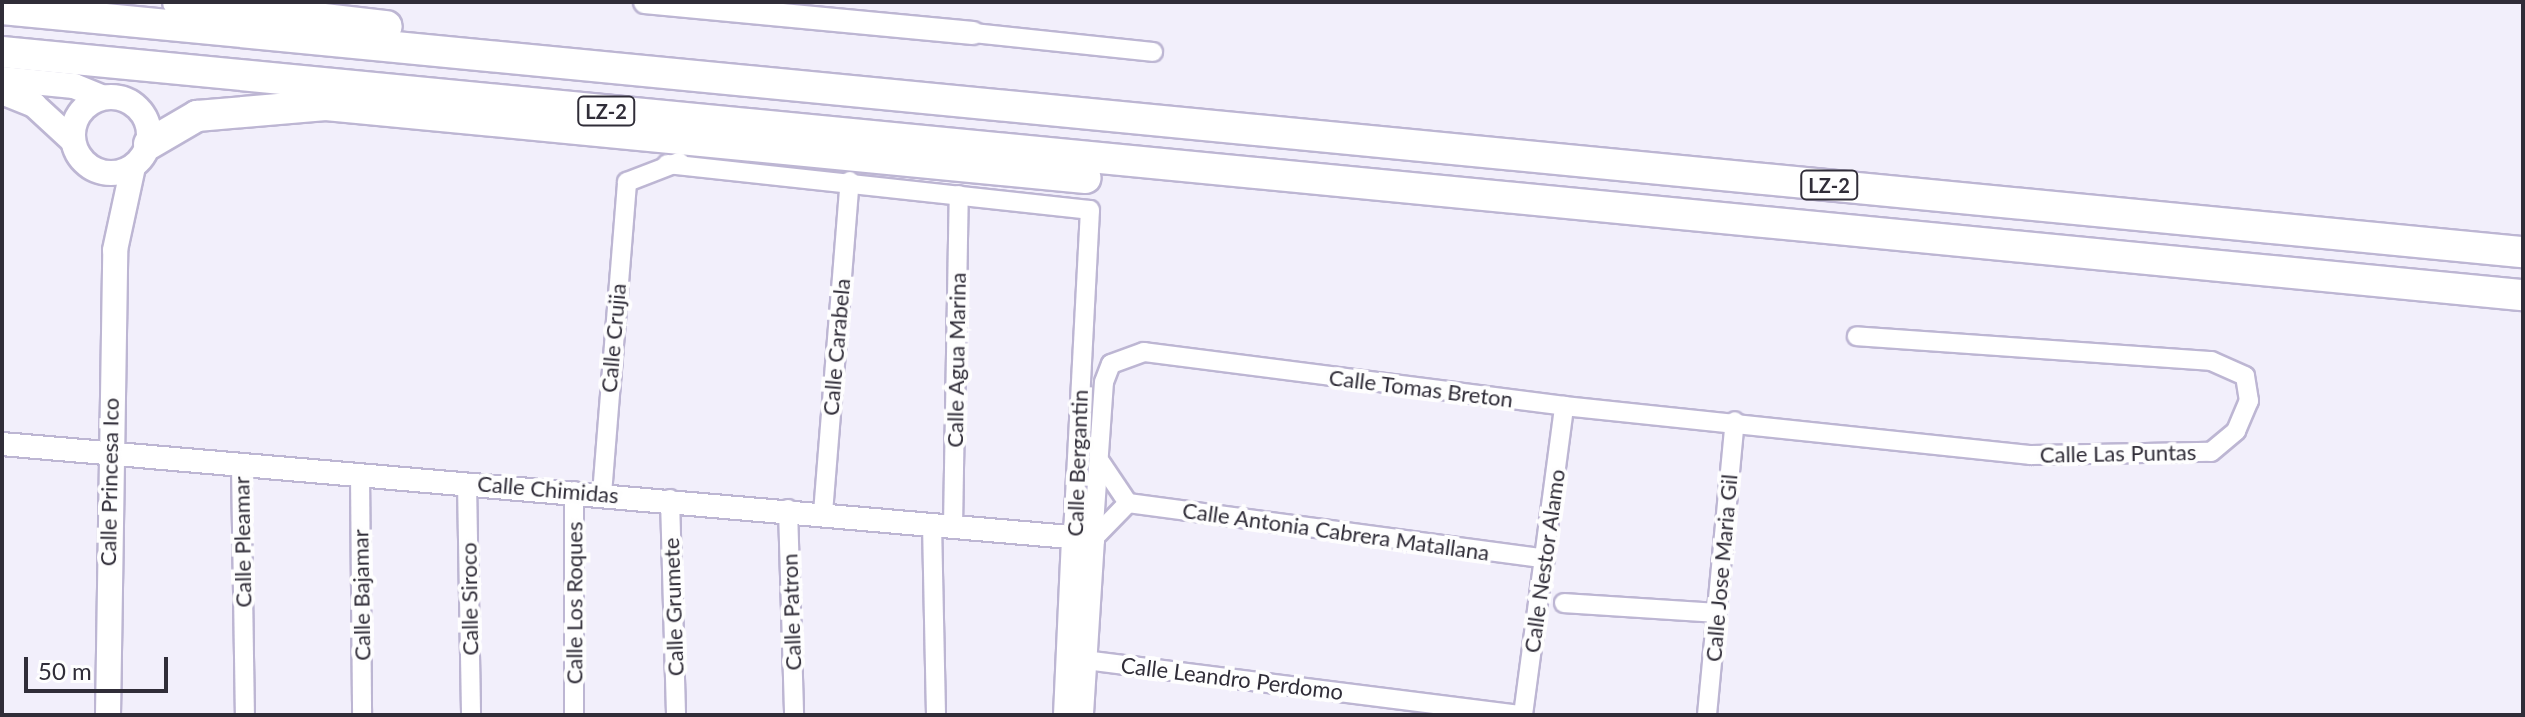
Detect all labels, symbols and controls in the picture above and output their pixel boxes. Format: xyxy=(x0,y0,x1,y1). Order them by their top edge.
road number: LZ-2 xyxy=(576,95,636,127)
road number: LZ-2 xyxy=(1799,169,1859,201)
street label: Calle Agua Marina xyxy=(941,272,971,448)
street label: Calle Carabela xyxy=(817,277,855,417)
street label: Calle Crujia xyxy=(595,282,631,394)
street label: Calle Tomas Breton xyxy=(1327,364,1515,412)
street label: Calle Bergantin xyxy=(1061,389,1093,537)
street label: Calle Princesa Ico xyxy=(94,398,124,566)
street label: Calle Las Puntas xyxy=(2040,438,2196,468)
street label: Calle Nestor Alamo xyxy=(1518,467,1570,655)
street label: Calle Chimidas xyxy=(476,470,620,508)
street label: Calle Jose Maria Gil xyxy=(1700,473,1742,663)
street label: Calle Pleamar xyxy=(228,476,256,608)
street label: Calle Antonia Cabrera Matallana xyxy=(1180,496,1492,566)
street label: Calle Los Roques xyxy=(561,522,587,684)
street label: Calle Bajamar xyxy=(347,529,375,661)
street label: Calle Grumete xyxy=(657,537,689,677)
street label: Calle Siroco xyxy=(455,542,483,656)
street label: Calle Patron xyxy=(776,553,806,671)
scale bar xyxy=(28,641,172,691)
street label: Calle Leandro Perdomo xyxy=(1119,651,1345,705)
text: 50 m xyxy=(38,656,92,685)

